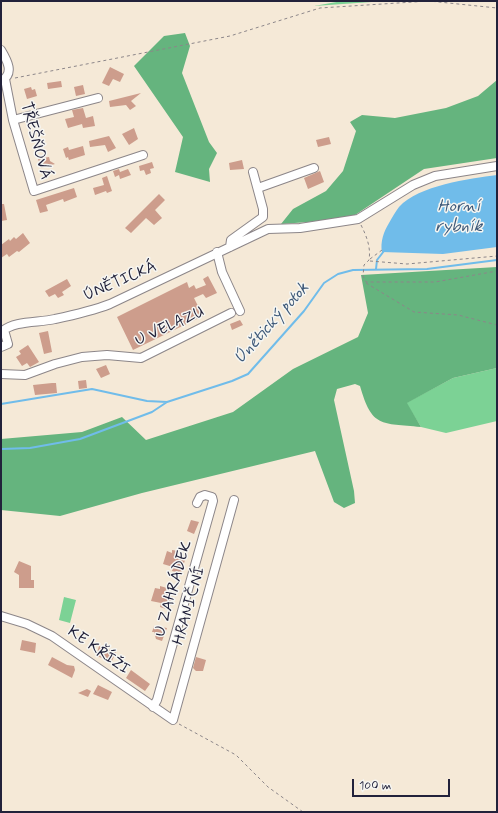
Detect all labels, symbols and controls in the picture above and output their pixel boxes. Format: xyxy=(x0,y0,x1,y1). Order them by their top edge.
street label: TŘEŠŇOVÁ xyxy=(15,100,55,182)
water label: Horní rybník xyxy=(436,197,482,237)
street label: ÚNĚTICKÁ xyxy=(80,258,160,306)
water label: Únětický potok xyxy=(230,279,314,369)
street label: U VELAZU xyxy=(132,303,208,351)
street label: U ZAHRÁDEK xyxy=(151,539,197,639)
street label: HRANIČNÍ xyxy=(170,565,210,647)
street label: KE KŘÍŽI xyxy=(63,623,133,679)
scale bar xyxy=(354,771,452,797)
text: 100 m xyxy=(359,778,391,794)

